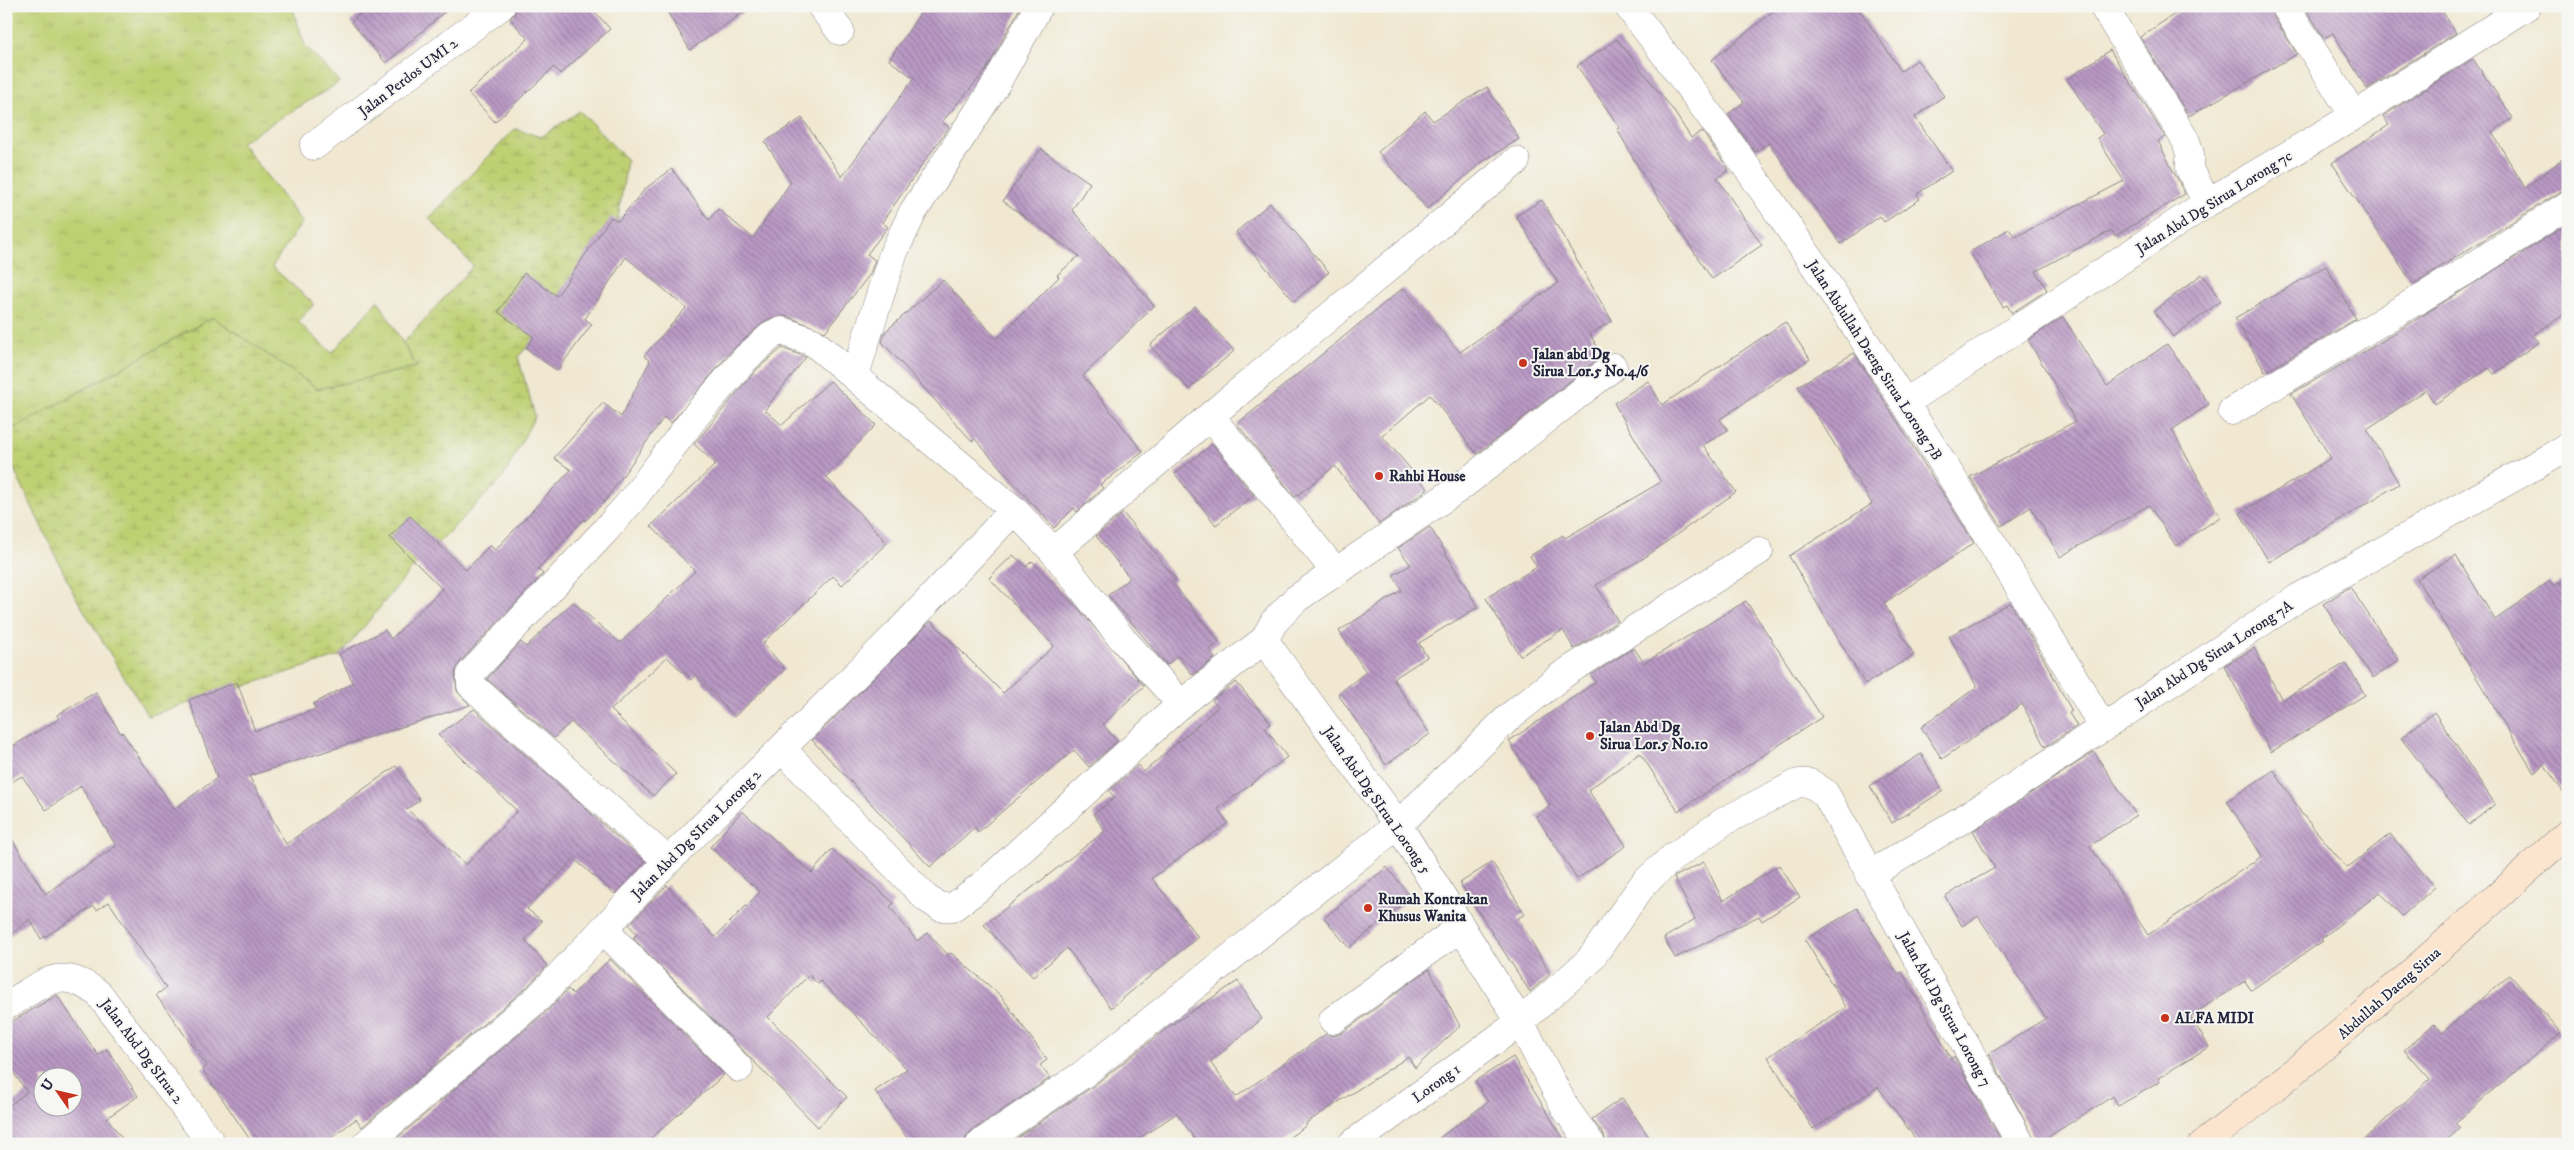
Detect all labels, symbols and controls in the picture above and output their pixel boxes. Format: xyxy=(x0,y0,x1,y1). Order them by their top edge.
street label: Jalan Perdos UMI 2 xyxy=(353,34,462,122)
street label: Jalan Abd Dg Sirua Lorong 7c xyxy=(2131,146,2296,259)
street label: Jalan Abdullah Daeng Sirua Lorong 7B xyxy=(1802,255,1946,464)
place label: Jalan abd Dg Sirua Lor.5 No.4/6 xyxy=(1531,345,1649,381)
marker: Jalan abd Dg Sirua Lor.5 No.4/6 xyxy=(1517,357,1529,369)
place label: Rahbi House xyxy=(1389,467,1466,486)
marker: Rahbi House xyxy=(1373,470,1385,482)
street label: Jalan Abd Dg Sirua Lorong 7A xyxy=(2130,596,2297,714)
place label: Jalan Abd Dg Sirua Lor.5 No.10 xyxy=(1598,718,1708,754)
street label: Jalan Abd Dg SIrua Lorong 5 xyxy=(1317,721,1435,878)
marker: Jalan Abd Dg Sirua Lor.5 No.10 xyxy=(1584,730,1596,742)
street label: Jalan Abd Dg SIrua Lorong 2 xyxy=(626,765,766,905)
place label: Rumah Kontrakan Khusus Wanita xyxy=(1378,890,1488,926)
marker: Rumah Kontrakan Khusus Wanita xyxy=(1362,902,1374,914)
street label: Jalan Abd Dg Sirua Lorong 7 xyxy=(1893,927,1995,1090)
street label: Abdullah Daeng Sirua xyxy=(2334,943,2445,1043)
street label: Jalan Abd Dg SIrua 2 xyxy=(95,993,188,1108)
place label: ALFA MIDI xyxy=(2174,1009,2254,1028)
marker: ALFA MIDI xyxy=(2159,1012,2171,1024)
street label: Lorong 1 xyxy=(1409,1060,1464,1107)
north arrow xyxy=(32,1068,82,1118)
text: U xyxy=(38,1076,59,1095)

